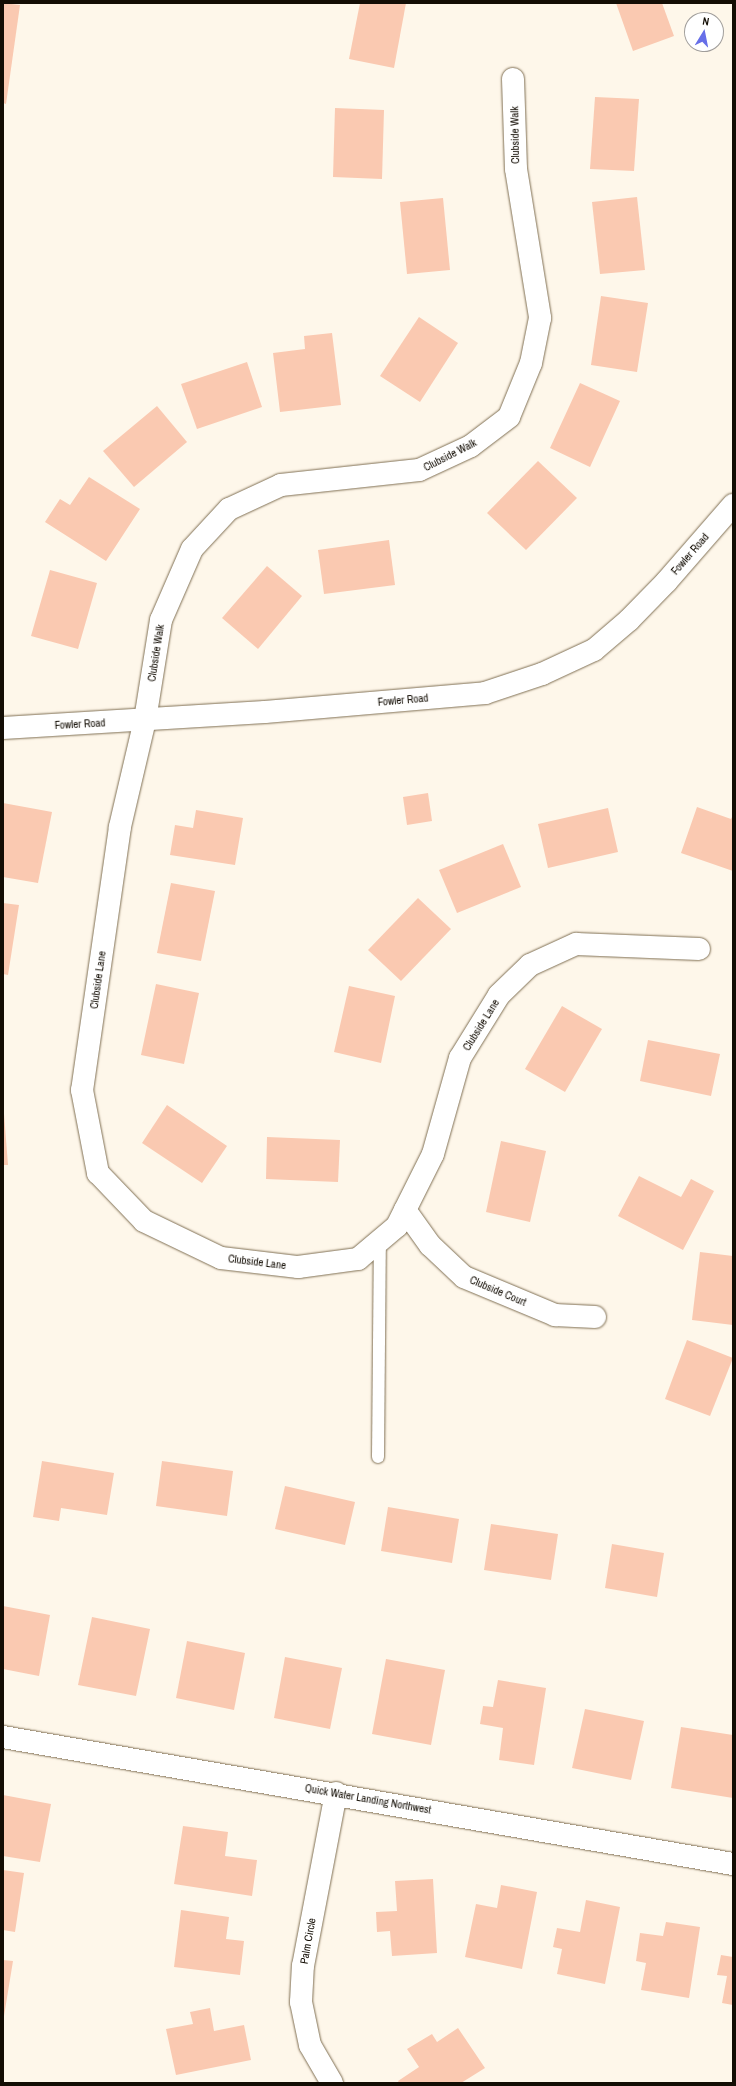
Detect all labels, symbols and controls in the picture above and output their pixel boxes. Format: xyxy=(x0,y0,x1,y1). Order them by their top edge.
north arrow xyxy=(684,12,724,52)
text: N xyxy=(701,14,710,29)
street label: Clubside Walk xyxy=(508,106,522,164)
street label: Clubside Walk xyxy=(421,436,479,474)
street label: Fowler Road xyxy=(668,531,712,577)
street label: Clubside Walk xyxy=(145,623,167,683)
street label: Fowler Road xyxy=(377,691,429,709)
street label: Fowler Road xyxy=(54,716,106,732)
street label: Clubside Lane xyxy=(87,950,109,1010)
street label: Clubside Lane xyxy=(460,997,502,1053)
street label: Clubside Lane xyxy=(227,1252,287,1272)
street label: Clubside Court xyxy=(468,1273,528,1309)
street label: Quick Water Landing Northwest xyxy=(304,1781,432,1817)
street label: Palm Circle xyxy=(297,1917,319,1965)

